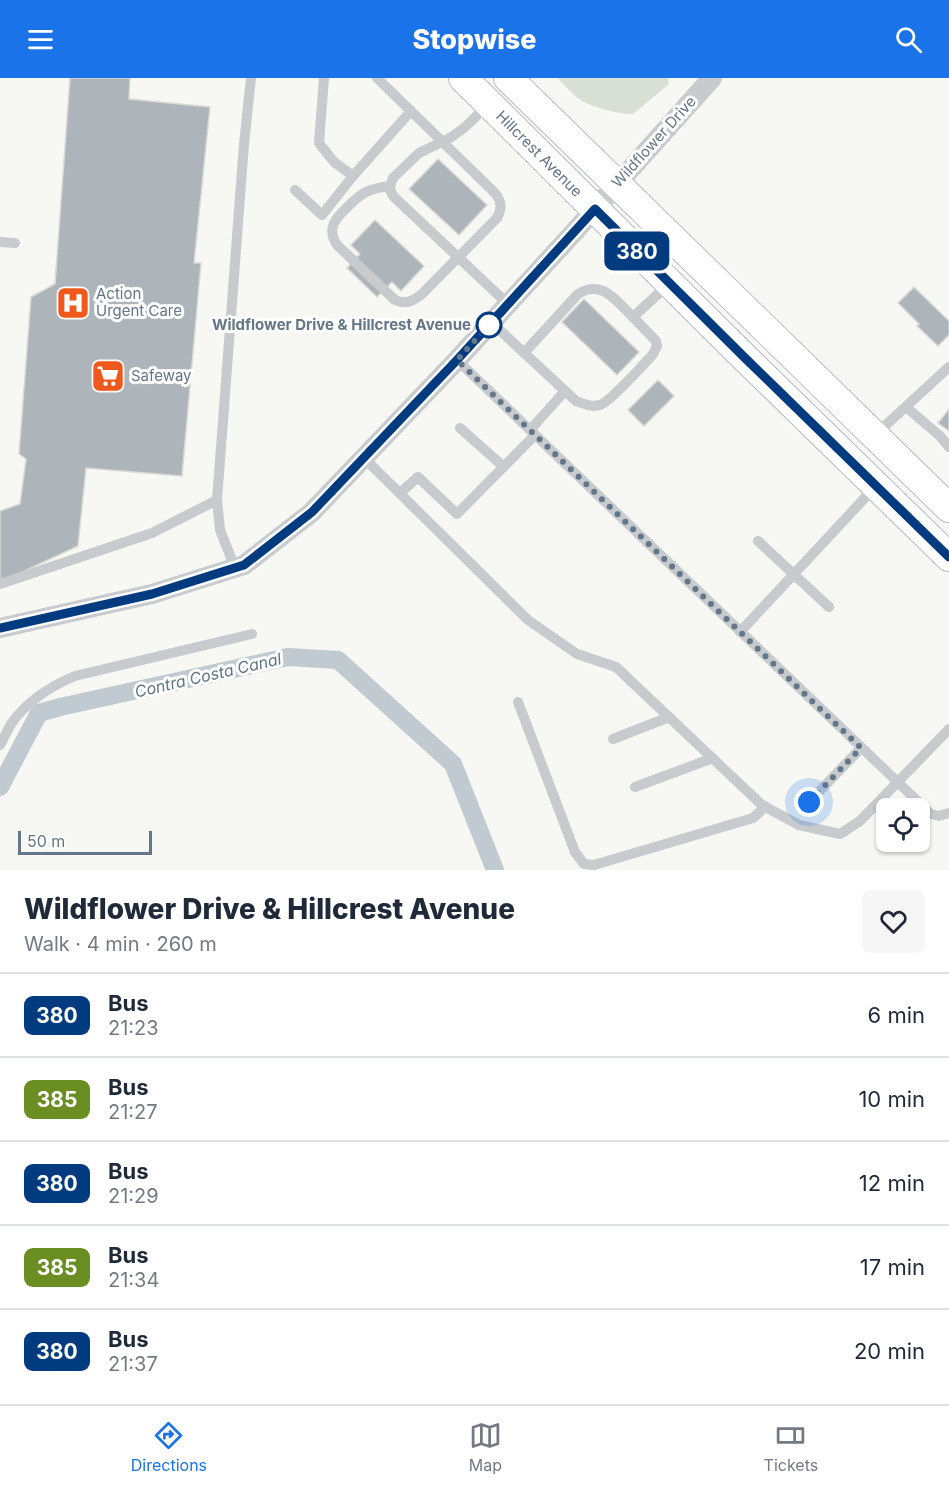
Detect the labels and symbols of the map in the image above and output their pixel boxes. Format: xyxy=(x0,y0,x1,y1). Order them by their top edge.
street label: Wildflower Drive xyxy=(607,92,700,191)
street label: Hillcrest Avenue xyxy=(492,106,587,201)
line badge: 380 xyxy=(602,232,672,270)
place label: Action Urgent Care xyxy=(96,284,182,320)
hospital icon: Action Urgent Care xyxy=(55,285,91,321)
marker: Wildflower Drive & Hillcrest Avenue xyxy=(476,312,502,338)
place label: Wildflower Drive & Hillcrest Avenue xyxy=(212,315,471,334)
supermarket icon: Safeway xyxy=(90,358,126,394)
place label: Safeway xyxy=(131,366,192,385)
water label: Contra Costa Canal xyxy=(133,648,283,702)
your location xyxy=(794,787,824,817)
scale bar xyxy=(18,828,152,856)

